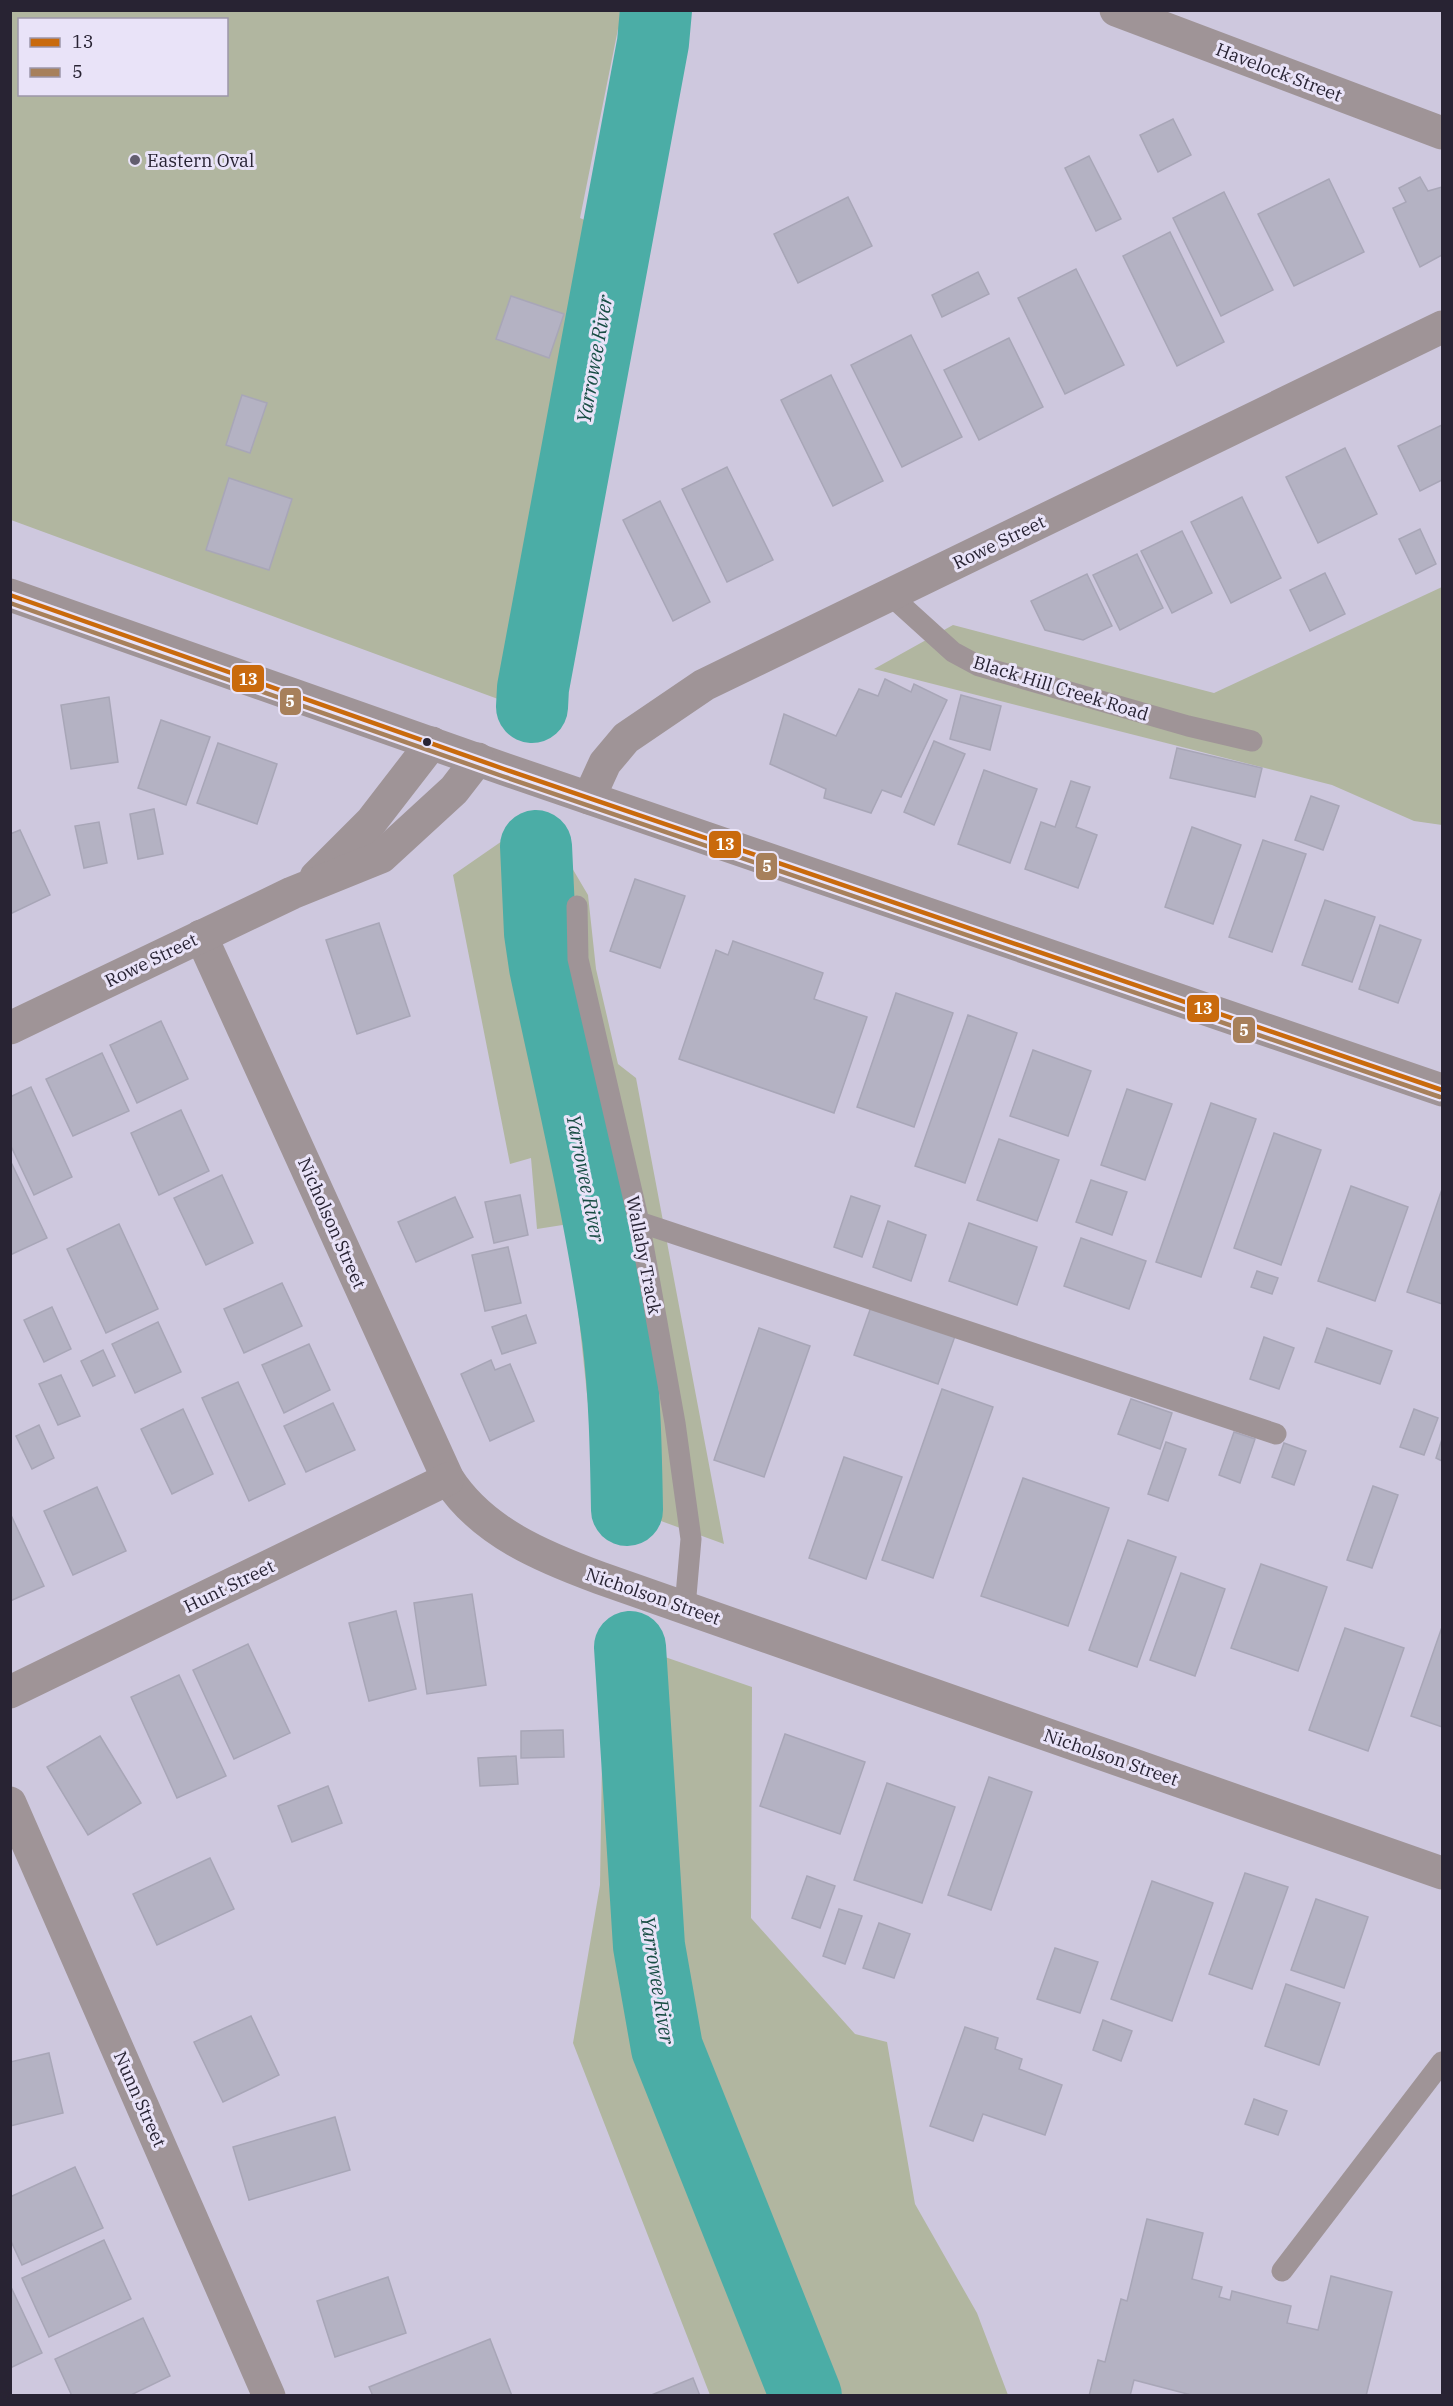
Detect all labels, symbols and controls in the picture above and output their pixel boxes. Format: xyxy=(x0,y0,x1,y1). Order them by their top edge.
legend xyxy=(18,18,228,96)
text: 13 xyxy=(72,30,94,53)
street label: Havelock Street xyxy=(1213,37,1345,107)
text: 5 xyxy=(72,60,83,83)
place label: Eastern Oval xyxy=(147,149,254,172)
marker: Eastern Oval xyxy=(128,153,142,167)
water label: Yarrowee River xyxy=(569,292,619,425)
street label: Rowe Street xyxy=(949,510,1049,574)
street label: Black Hill Creek Road xyxy=(970,650,1152,726)
line badge: 13 xyxy=(231,664,265,693)
text: 13 xyxy=(238,669,258,689)
line badge: 5 xyxy=(279,687,302,716)
text: 5 xyxy=(285,691,295,711)
unlabelled marker xyxy=(421,736,433,748)
line badge: 13 xyxy=(708,830,742,859)
text: 13 xyxy=(715,834,735,854)
line badge: 5 xyxy=(755,852,778,881)
text: 5 xyxy=(762,856,772,876)
street label: Rowe Street xyxy=(101,928,201,992)
line badge: 13 xyxy=(1186,994,1220,1023)
text: 13 xyxy=(1193,998,1213,1018)
line badge: 5 xyxy=(1232,1016,1256,1044)
text: 5 xyxy=(1239,1020,1249,1040)
water label: Yarrowee River xyxy=(560,1112,612,1245)
street label: Nicholson Street xyxy=(293,1154,371,1292)
street label: Wallaby Track xyxy=(621,1194,667,1317)
street label: Hunt Street xyxy=(180,1554,278,1618)
street label: Nicholson Street xyxy=(583,1562,723,1630)
street label: Nicholson Street xyxy=(1041,1723,1181,1791)
water label: Yarrowee River xyxy=(635,1914,682,2047)
street label: Nunn Street xyxy=(109,2047,171,2151)

